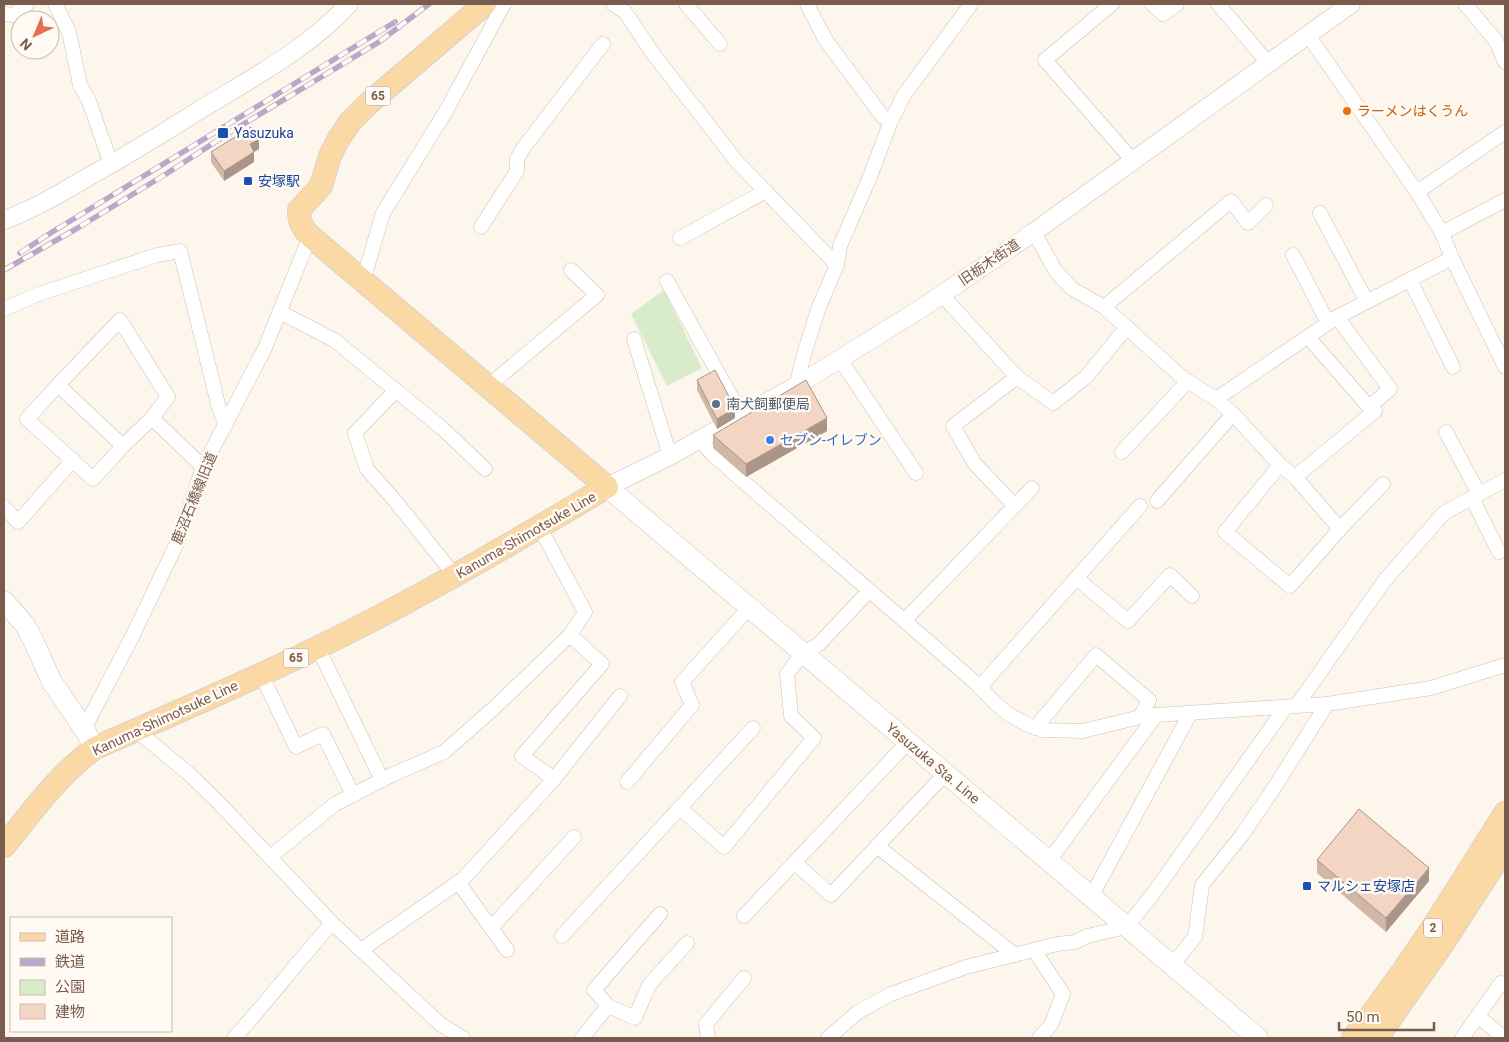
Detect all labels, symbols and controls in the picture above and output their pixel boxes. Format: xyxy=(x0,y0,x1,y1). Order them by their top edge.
north arrow xyxy=(10,10,60,60)
text: N xyxy=(17,35,35,54)
road number: 65 xyxy=(366,86,390,105)
place label: ラーメンはくうん xyxy=(1357,103,1468,119)
marker: ラーメンはくうん xyxy=(1341,105,1353,117)
place label: Yasuzuka xyxy=(234,125,294,141)
marker: Yasuzuka xyxy=(216,126,230,140)
place label: 安塚駅 xyxy=(258,173,300,189)
marker: 安塚駅 xyxy=(242,175,254,187)
street label: 旧栃木街道 xyxy=(956,236,1022,288)
place label: 南犬飼郵便局 xyxy=(726,396,810,412)
marker: 南犬飼郵便局 xyxy=(710,398,722,410)
place label: セブン-イレブン xyxy=(780,432,882,448)
marker: セブン-イレブン xyxy=(764,434,776,446)
street label: 鹿沼石橋線旧道 xyxy=(168,450,220,546)
street label: Kanuma-Shimotsuke Line xyxy=(453,488,599,582)
road number: 65 xyxy=(284,648,308,668)
street label: Kanuma-Shimotsuke Line xyxy=(90,677,240,759)
street label: Yasuzuka Sta. Line xyxy=(883,719,983,807)
place label: マルシェ安塚店 xyxy=(1317,878,1415,894)
marker: マルシェ安塚店 xyxy=(1301,880,1313,892)
legend xyxy=(10,917,172,1032)
road number: 2 xyxy=(1424,918,1442,938)
text: 道路 xyxy=(55,928,85,946)
text: 鉄道 xyxy=(55,953,85,971)
text: 公園 xyxy=(55,978,85,996)
scale bar xyxy=(1339,1000,1434,1032)
text: 建物 xyxy=(55,1003,85,1021)
text: 50 m xyxy=(1346,1008,1380,1026)

